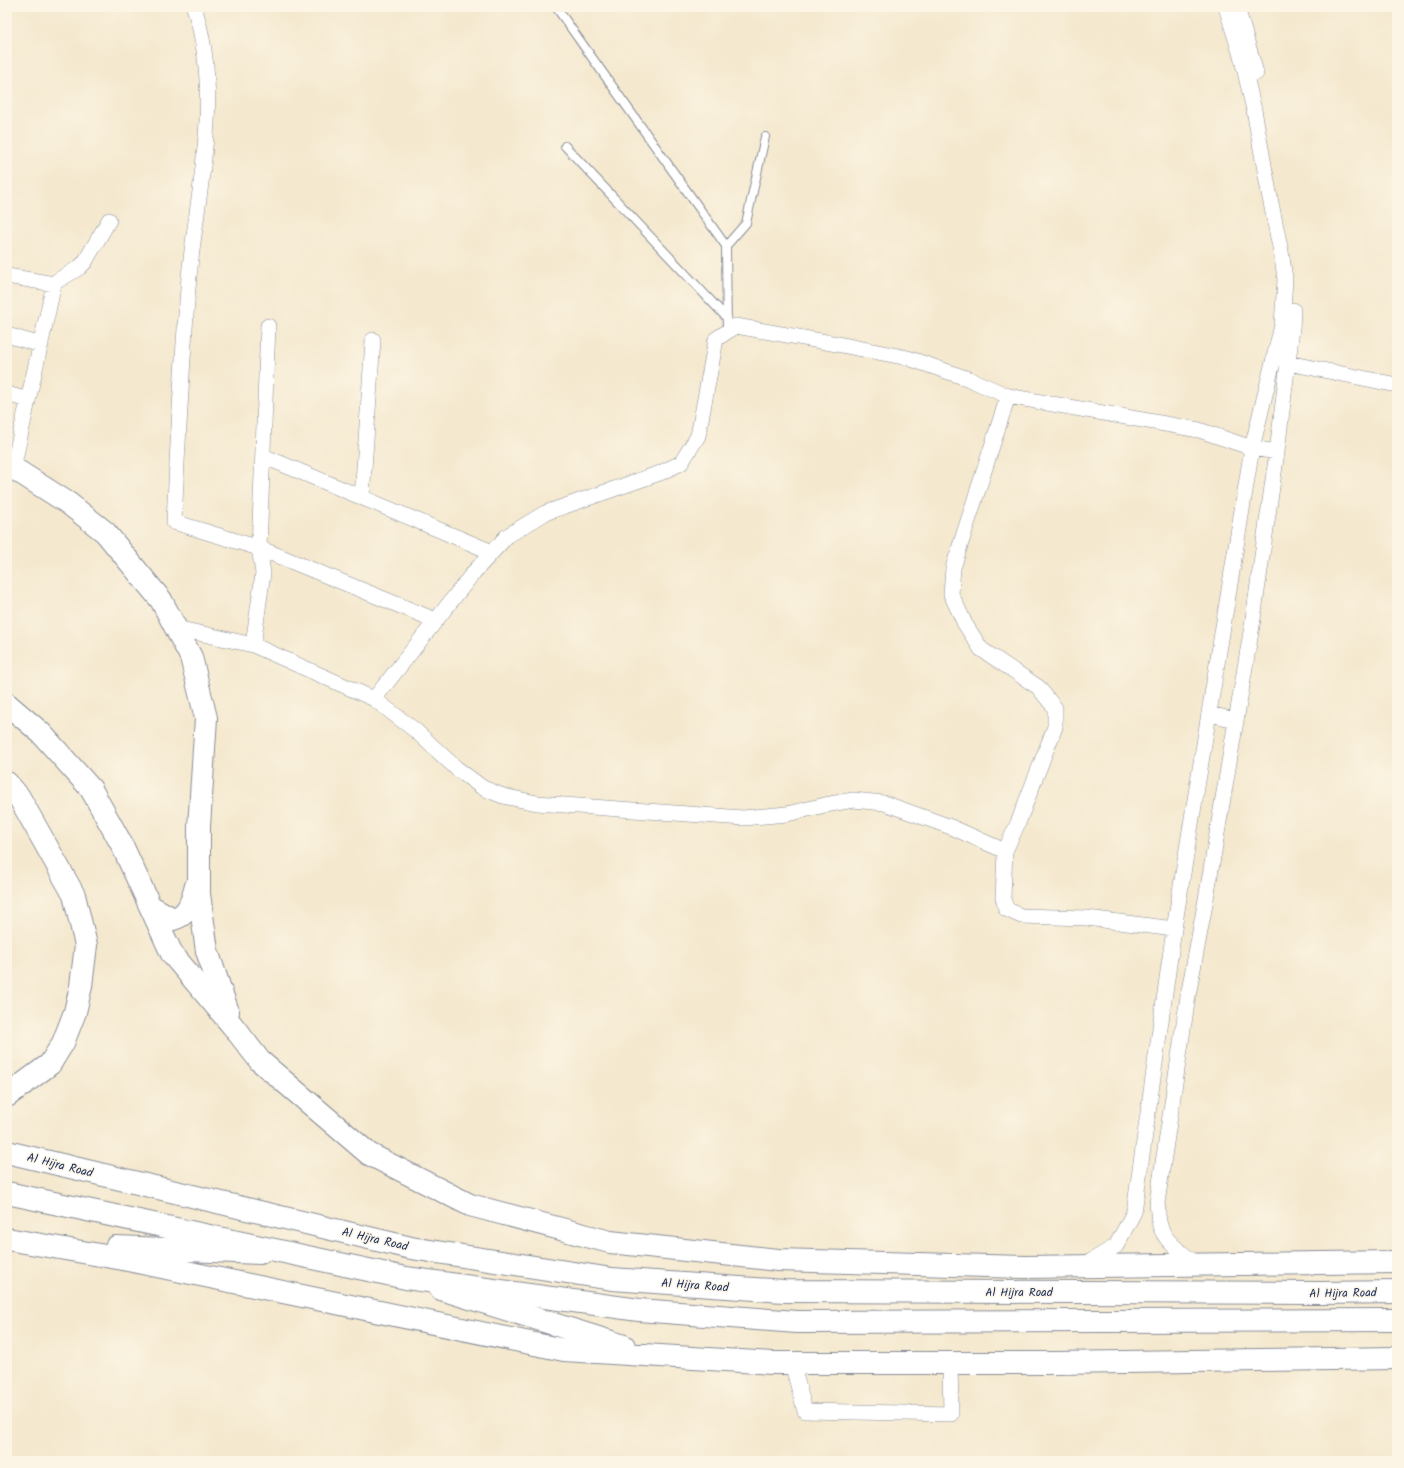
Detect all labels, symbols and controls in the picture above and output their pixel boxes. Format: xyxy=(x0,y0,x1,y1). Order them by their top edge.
street label: Al Hijra Road xyxy=(25,1148,96,1183)
street label: Al Hijra Road xyxy=(340,1223,411,1257)
street label: Al Hijra Road xyxy=(661,1274,730,1297)
street label: Al Hijra Road xyxy=(985,1283,1054,1302)
street label: Al Hijra Road xyxy=(1309,1283,1378,1304)

